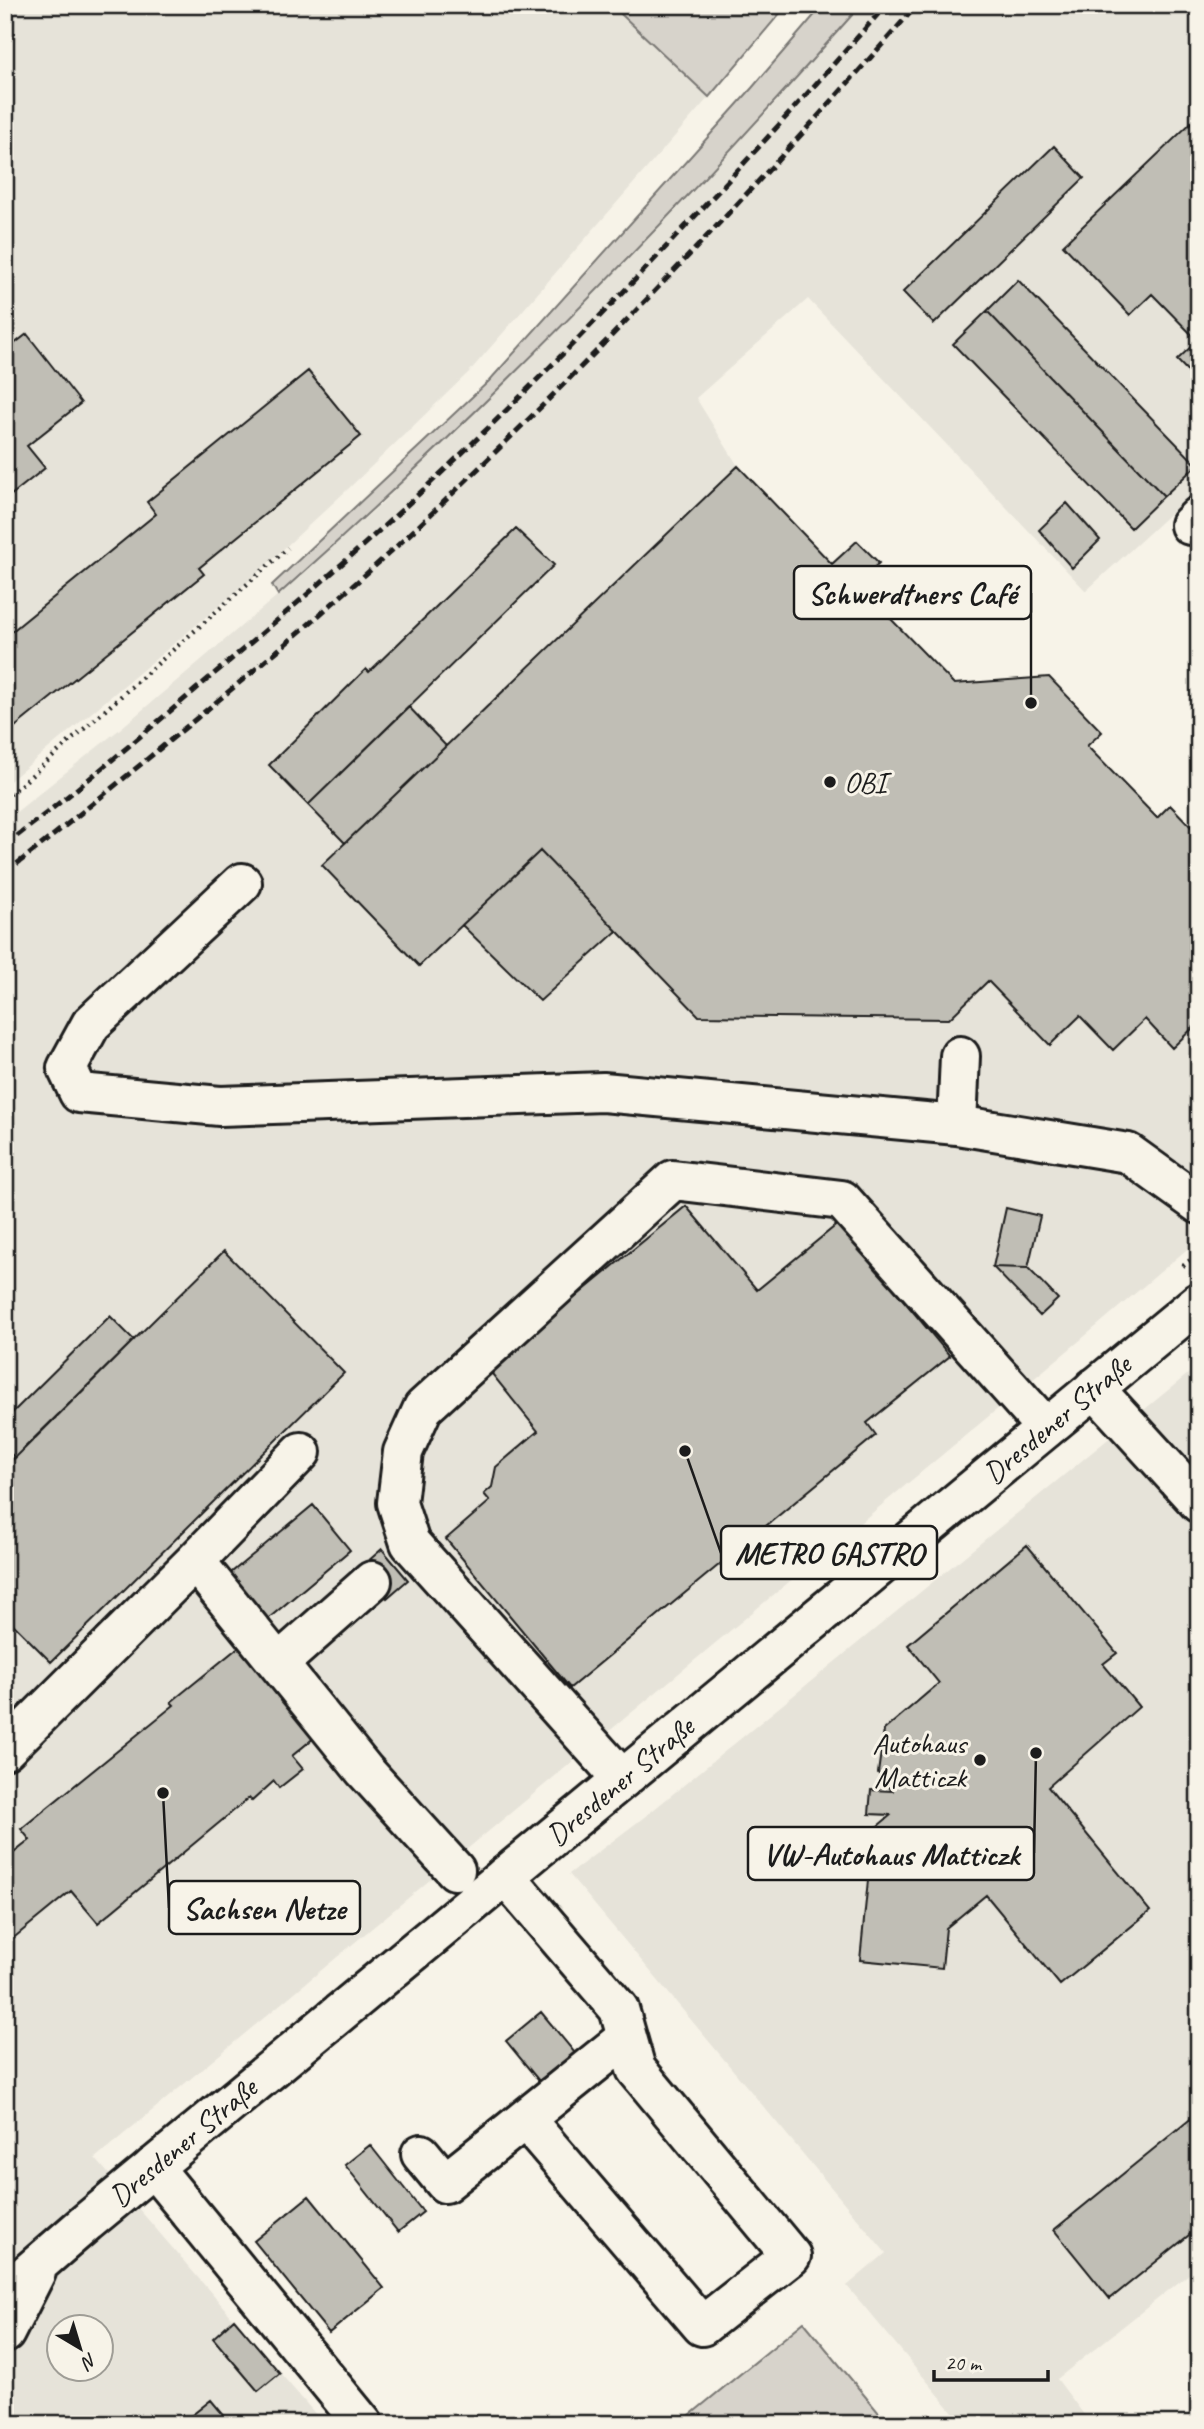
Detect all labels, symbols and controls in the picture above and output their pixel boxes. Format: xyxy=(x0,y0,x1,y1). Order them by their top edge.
callout: Schwerdtners Café xyxy=(794,566,1031,619)
text: Schwerdtners Café xyxy=(808,573,1021,614)
place label: OBI xyxy=(844,763,892,801)
marker: OBI xyxy=(822,774,838,790)
street label: Dresdener Straße xyxy=(975,1345,1140,1492)
callout: METRO GASTRO xyxy=(721,1526,937,1579)
text: METRO GASTRO xyxy=(735,1533,927,1574)
street label: Dresdener Straße xyxy=(538,1707,703,1854)
place label: Autohaus Matticzk xyxy=(872,1724,969,1796)
marker: Autohaus Matticzk xyxy=(972,1752,988,1768)
callout: VW-Autohaus Matticzk xyxy=(748,1827,1034,1880)
text: VW-Autohaus Matticzk xyxy=(763,1834,1022,1875)
callout: Sachsen Netze xyxy=(169,1881,360,1934)
text: Sachsen Netze xyxy=(183,1888,349,1929)
street label: Dresdener Straße xyxy=(101,2068,266,2215)
north arrow xyxy=(46,2314,116,2384)
scale bar xyxy=(934,2338,1048,2382)
text: N xyxy=(75,2348,102,2376)
text: 20 m xyxy=(945,2350,983,2376)

